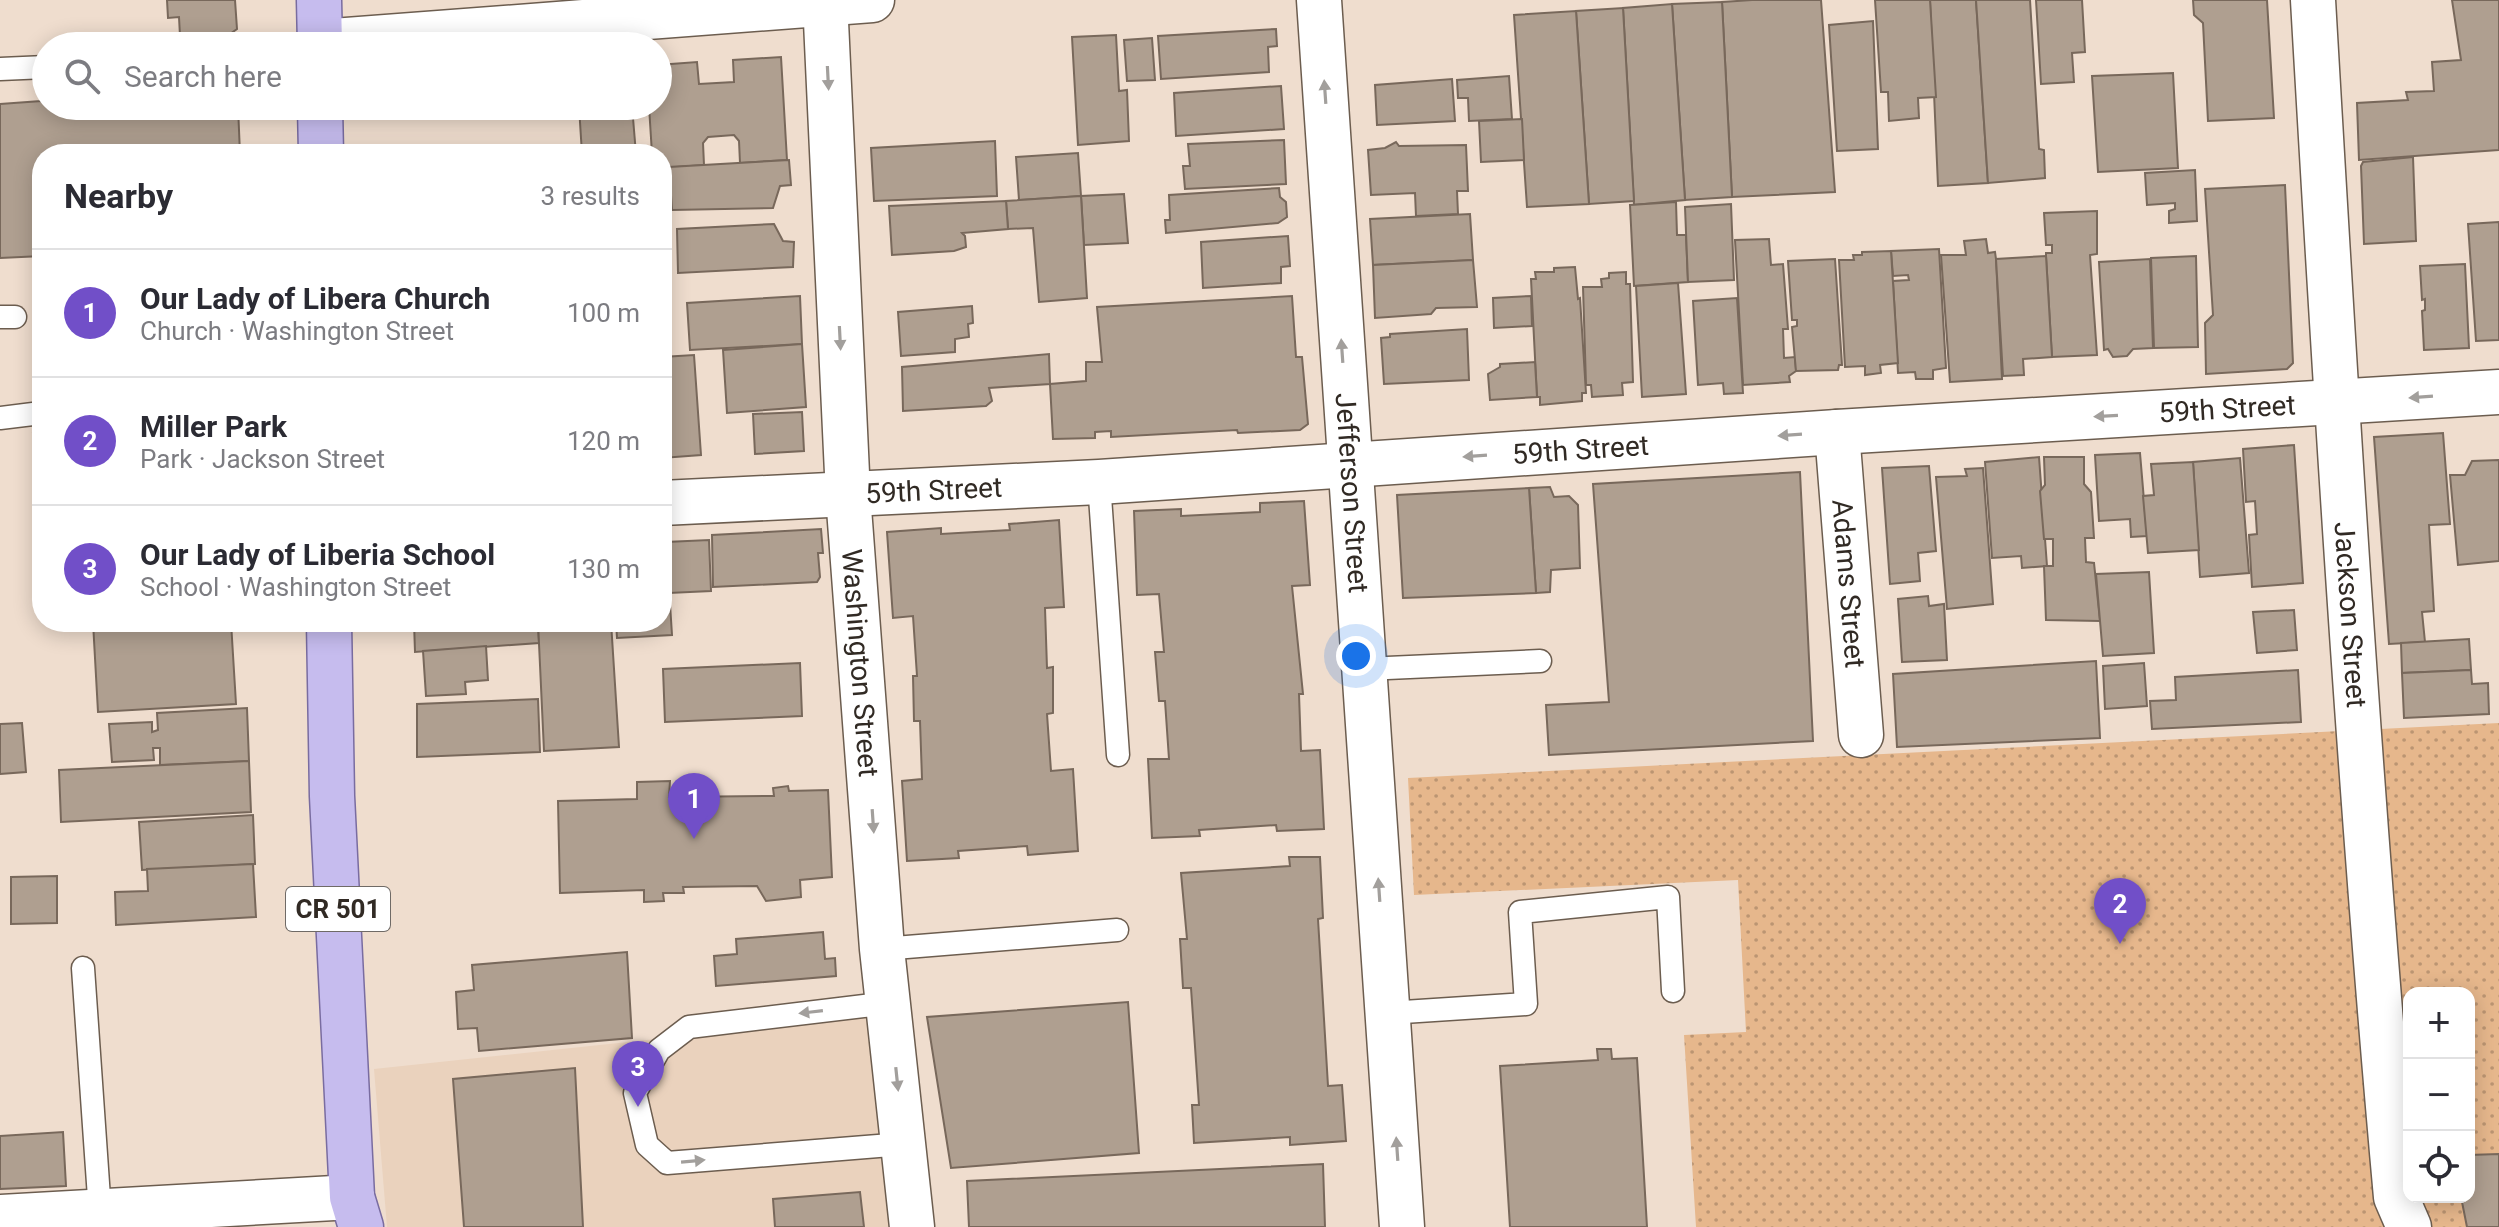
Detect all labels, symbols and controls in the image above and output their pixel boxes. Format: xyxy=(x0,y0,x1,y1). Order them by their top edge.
search box xyxy=(32,32,672,120)
icon: search xyxy=(60,54,104,98)
text: Search here xyxy=(124,59,282,94)
one-way arrow xyxy=(822,66,835,91)
one-way arrow xyxy=(1318,79,1331,104)
text: Nearby xyxy=(64,176,173,216)
text: 3 results xyxy=(541,181,640,211)
text: Our Lady of Libera Church xyxy=(140,281,490,316)
text: 1 xyxy=(83,298,97,328)
text: 100 m xyxy=(567,298,640,328)
text: Church · Washington Street xyxy=(140,316,454,346)
one-way arrow xyxy=(834,326,847,351)
one-way arrow xyxy=(1335,338,1348,363)
street label: 59th Street xyxy=(2158,388,2296,430)
one-way arrow xyxy=(2408,391,2433,404)
street label: Jefferson Street xyxy=(1329,392,1375,594)
text: Miller Park xyxy=(140,409,287,444)
one-way arrow xyxy=(2093,409,2118,422)
text: 2 xyxy=(83,426,97,456)
text: 120 m xyxy=(567,426,640,456)
street label: 59th Street xyxy=(1511,429,1650,471)
one-way arrow xyxy=(1777,429,1802,442)
text: Park · Jackson Street xyxy=(140,444,385,474)
one-way arrow xyxy=(1462,450,1487,463)
street label: 59th Street xyxy=(865,471,1003,510)
street label: Adams Street xyxy=(1825,498,1872,669)
street label: Jackson Street xyxy=(2328,521,2373,709)
text: Our Lady of Liberia School xyxy=(140,537,495,572)
street label: Washington Street xyxy=(835,548,885,778)
text: 3 xyxy=(83,554,97,584)
text: 130 m xyxy=(567,554,640,584)
text: School · Washington Street xyxy=(140,572,451,602)
your location xyxy=(1336,636,1376,676)
pin: 1 xyxy=(668,773,720,839)
one-way arrow xyxy=(867,808,880,833)
one-way arrow xyxy=(1372,877,1385,902)
pin: 2 xyxy=(2094,878,2146,944)
road number: CR 501 xyxy=(286,887,390,931)
map controls xyxy=(2403,987,2475,1203)
button: + xyxy=(2403,987,2475,1059)
one-way arrow xyxy=(798,1006,823,1019)
pin: 3 xyxy=(612,1041,664,1107)
button: − xyxy=(2403,1059,2475,1131)
one-way arrow xyxy=(890,1067,903,1092)
button: locate xyxy=(2403,1131,2475,1203)
one-way arrow xyxy=(1390,1136,1403,1161)
one-way arrow xyxy=(680,1154,705,1167)

